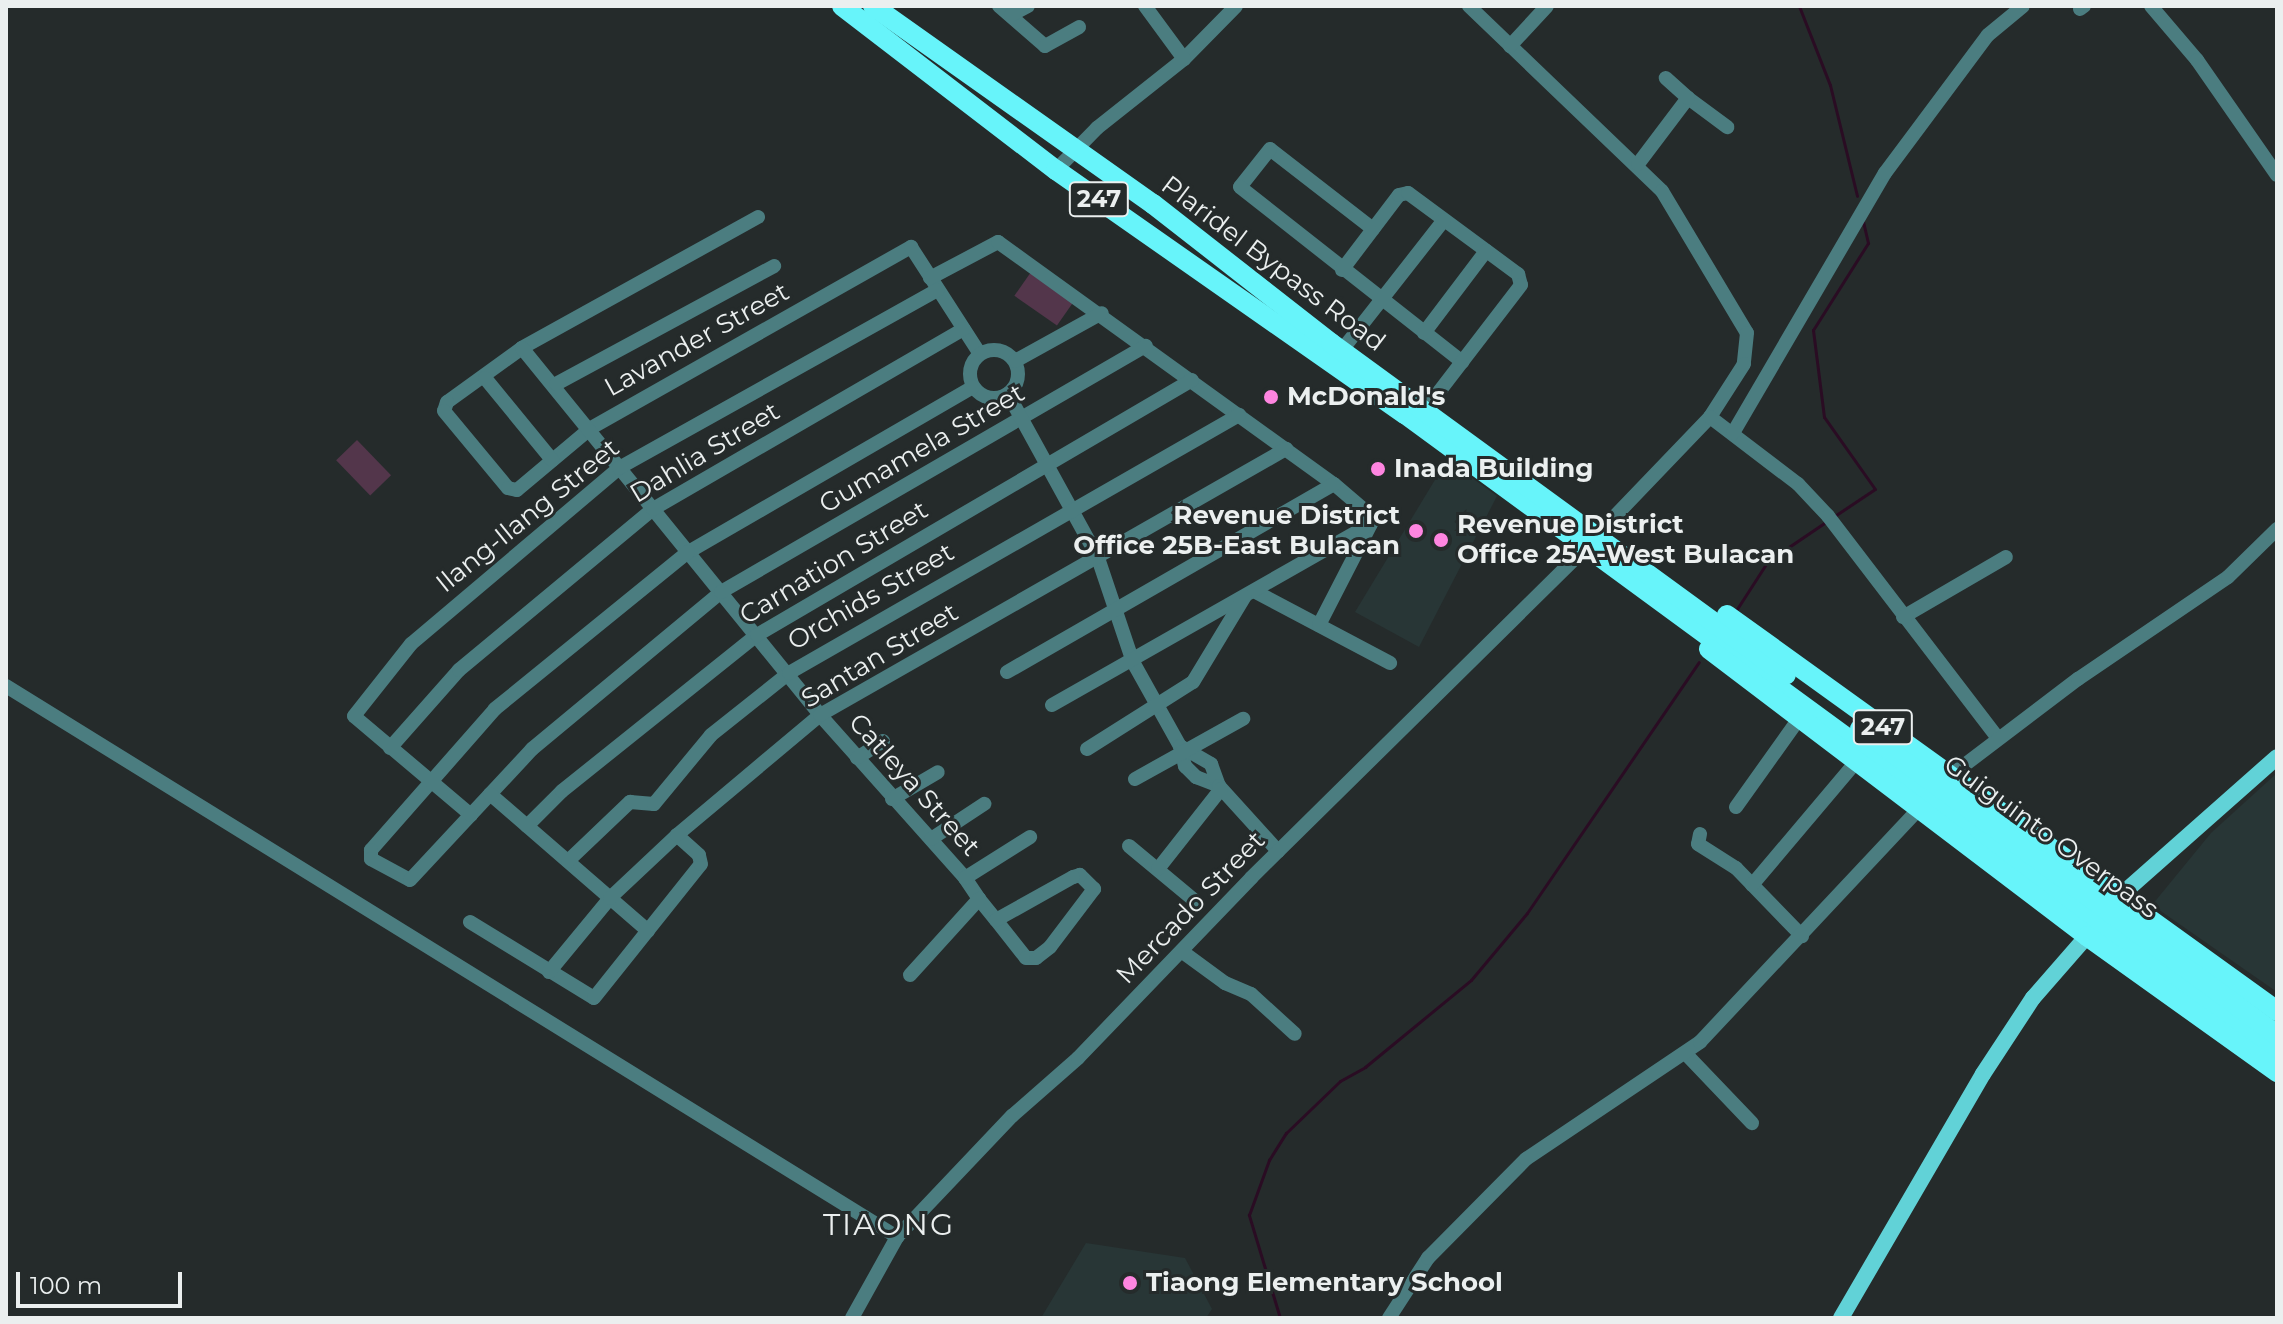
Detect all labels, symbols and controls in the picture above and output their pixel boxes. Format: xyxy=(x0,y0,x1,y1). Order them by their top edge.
street label: Plaridel Bypass Road xyxy=(1155,170,1391,358)
road number: 247 xyxy=(1067,179,1131,219)
street label: Lavander Street xyxy=(599,276,795,404)
street label: Gumamela Street xyxy=(814,378,1030,520)
place label: McDonald's xyxy=(1287,381,1445,413)
marker: McDonald's xyxy=(1262,388,1280,406)
street label: Dahlia Street xyxy=(624,396,786,510)
street label: Ilang-Ilang Street xyxy=(430,433,626,599)
place label: Inada Building xyxy=(1394,453,1594,485)
marker: Inada Building xyxy=(1369,460,1387,478)
street label: Carnation Street xyxy=(734,495,934,631)
place label: Revenue District Office 25B-East Bulacan xyxy=(1073,500,1400,562)
place label: Revenue District Office 25A-West Bulacan xyxy=(1457,509,1794,570)
marker: Revenue District Office 25B-East Bulacan xyxy=(1407,522,1425,540)
marker: Revenue District Office 25A-West Bulacan xyxy=(1432,531,1450,549)
street label: Orchids Street xyxy=(782,537,960,657)
street label: Santan Street xyxy=(796,597,964,715)
street label: Catleya Street xyxy=(842,707,986,863)
road number: 247 xyxy=(1851,707,1915,747)
street label: Guiguinto Overpass xyxy=(1938,749,2164,925)
street label: Mercado Street xyxy=(1110,825,1272,991)
district label: TIAONG xyxy=(823,1207,955,1243)
scale bar xyxy=(20,1256,186,1306)
place label: Tiaong Elementary School xyxy=(1146,1267,1503,1299)
text: 100 m xyxy=(30,1271,102,1300)
marker: Tiaong Elementary School xyxy=(1121,1274,1139,1292)

